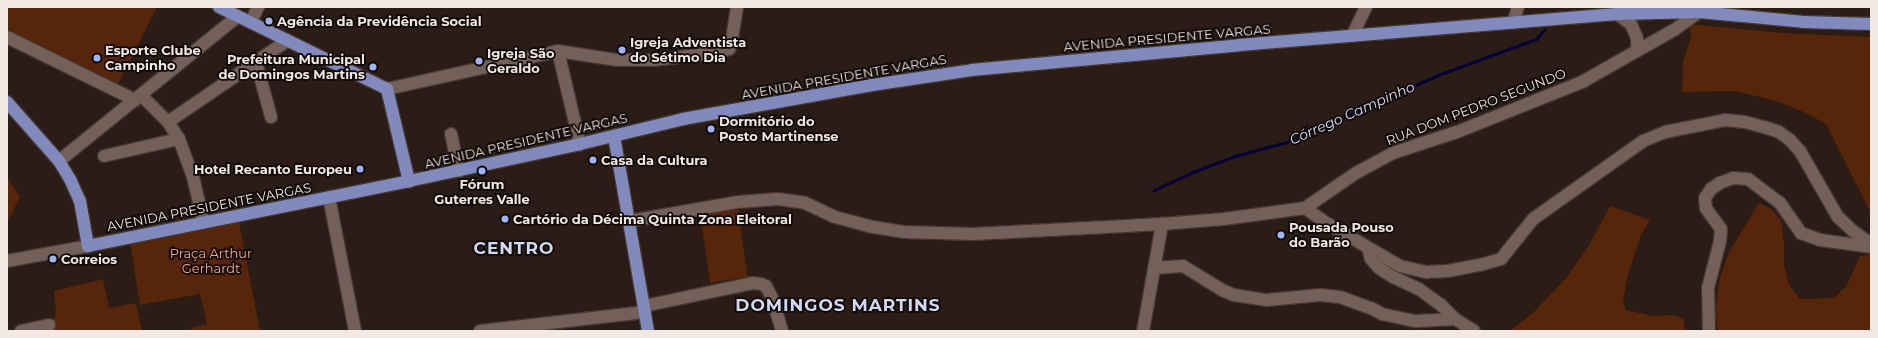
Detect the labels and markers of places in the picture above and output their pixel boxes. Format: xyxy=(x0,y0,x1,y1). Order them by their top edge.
place label: Agência da Previdência Social xyxy=(277,13,482,29)
marker: Agência da Previdência Social xyxy=(264,16,274,26)
place label: Igreja Adventista do Sétimo Dia xyxy=(630,35,746,66)
place label: Esporte Clube Campinho xyxy=(105,43,201,74)
marker: Igreja Adventista do Sétimo Dia xyxy=(617,45,627,55)
place label: Igreja São Geraldo xyxy=(487,46,555,77)
place label: Prefeitura Municipal de Domingos Martins xyxy=(218,52,365,83)
marker: Esporte Clube Campinho xyxy=(92,53,102,63)
marker: Igreja São Geraldo xyxy=(474,56,484,66)
marker: Prefeitura Municipal de Domingos Martins xyxy=(368,62,378,72)
place label: Dormitório do Posto Martinense xyxy=(719,114,839,145)
marker: Dormitório do Posto Martinense xyxy=(706,124,716,134)
place label: Casa da Cultura xyxy=(601,152,707,168)
marker: Casa da Cultura xyxy=(588,155,598,165)
place label: Hotel Recanto Europeu xyxy=(194,161,352,177)
marker: Hotel Recanto Europeu xyxy=(355,164,365,174)
marker: Fórum Guterres Valle xyxy=(477,166,487,176)
place label: Fórum Guterres Valle xyxy=(434,177,530,208)
place label: Cartório da Décima Quinta Zona Eleitoral xyxy=(513,211,792,227)
marker: Cartório da Décima Quinta Zona Eleitoral xyxy=(500,214,510,224)
place label: Pousada Pouso do Barão xyxy=(1289,220,1394,251)
marker: Pousada Pouso do Barão xyxy=(1276,230,1286,240)
place label: Correios xyxy=(61,251,117,267)
marker: Correios xyxy=(48,254,58,264)

